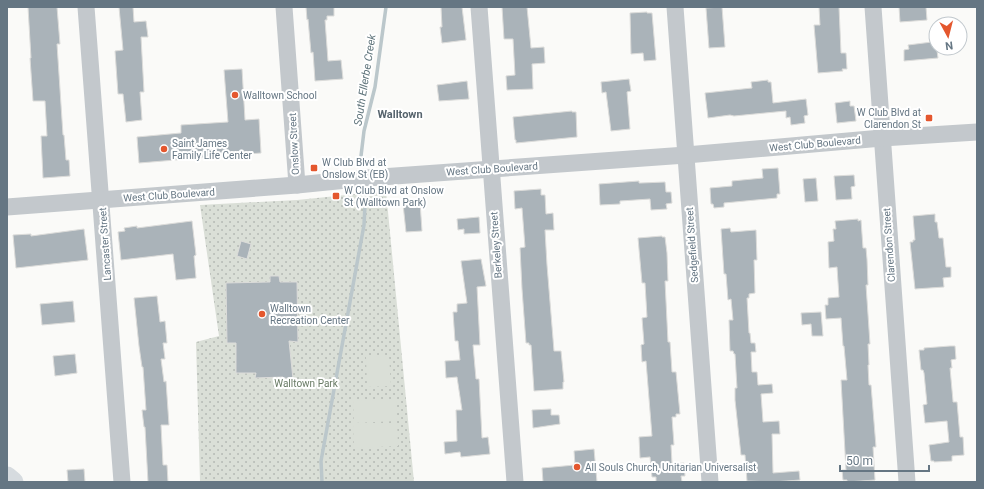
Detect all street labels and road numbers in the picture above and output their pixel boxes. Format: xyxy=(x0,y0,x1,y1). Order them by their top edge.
street label: Onslow Street xyxy=(287,113,301,175)
street label: West Club Boulevard xyxy=(769,135,861,153)
street label: West Club Boulevard xyxy=(446,160,538,178)
street label: West Club Boulevard xyxy=(123,186,215,204)
street label: Lancaster Street xyxy=(97,207,113,281)
street label: Sedgefield Street xyxy=(684,207,700,283)
street label: Clarendon Street xyxy=(881,208,897,282)
street label: Berkeley Street xyxy=(488,211,504,279)

